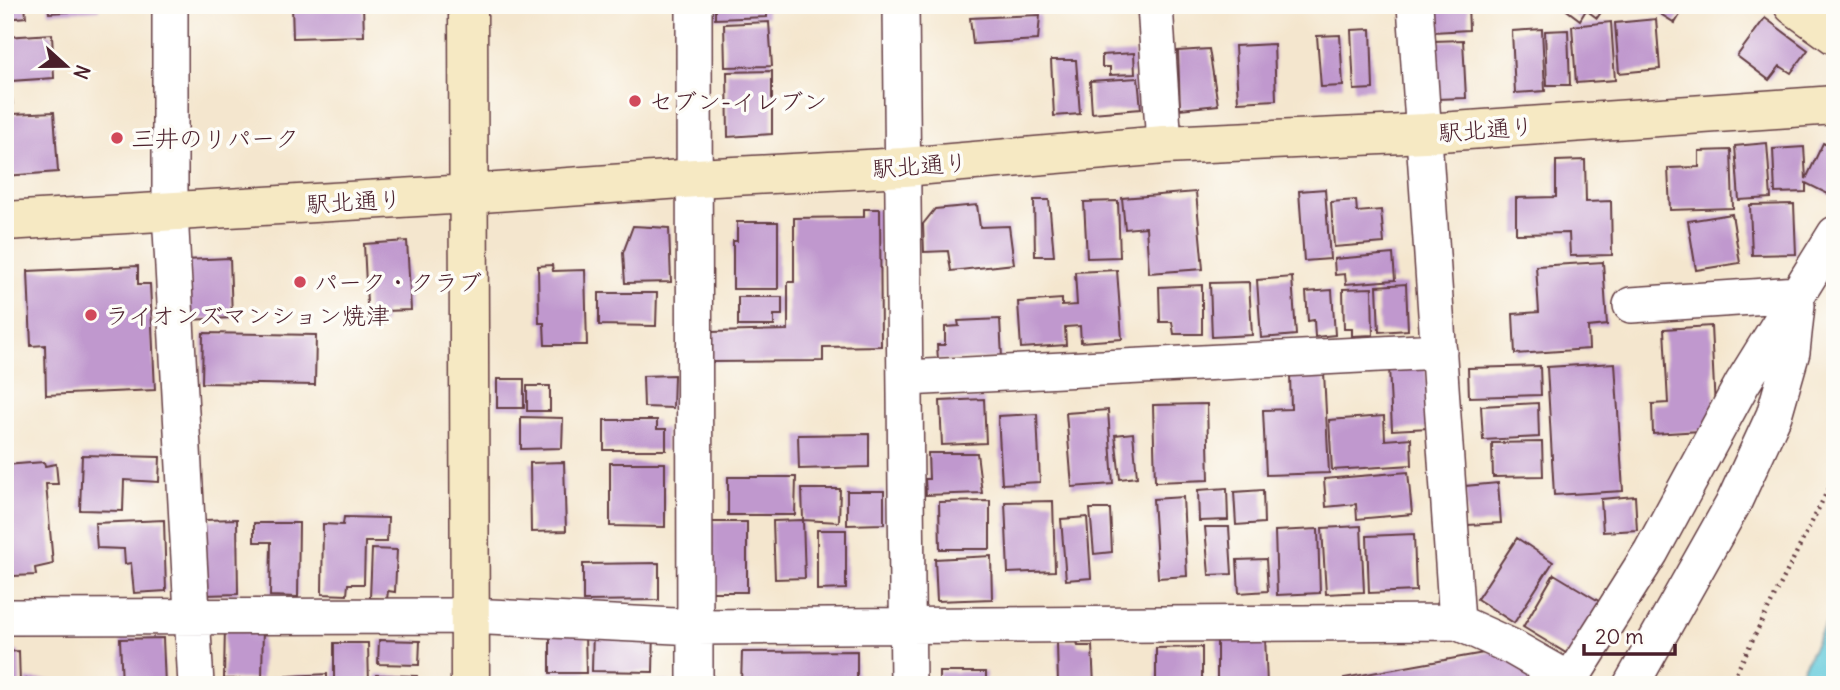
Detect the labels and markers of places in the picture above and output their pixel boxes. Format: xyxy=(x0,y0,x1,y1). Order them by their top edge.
place label: セブン-イレブン xyxy=(649,86,827,116)
marker: セブン-イレブン xyxy=(627,93,643,109)
place label: 三井のリパーク xyxy=(131,123,299,153)
marker: 三井のリパーク xyxy=(109,130,125,146)
place label: パーク・クラブ xyxy=(314,267,482,297)
marker: パーク・クラブ xyxy=(292,274,308,290)
place label: ライオンズマンション焼津 xyxy=(105,300,390,330)
marker: ライオンズマンション焼津 xyxy=(83,307,99,323)

